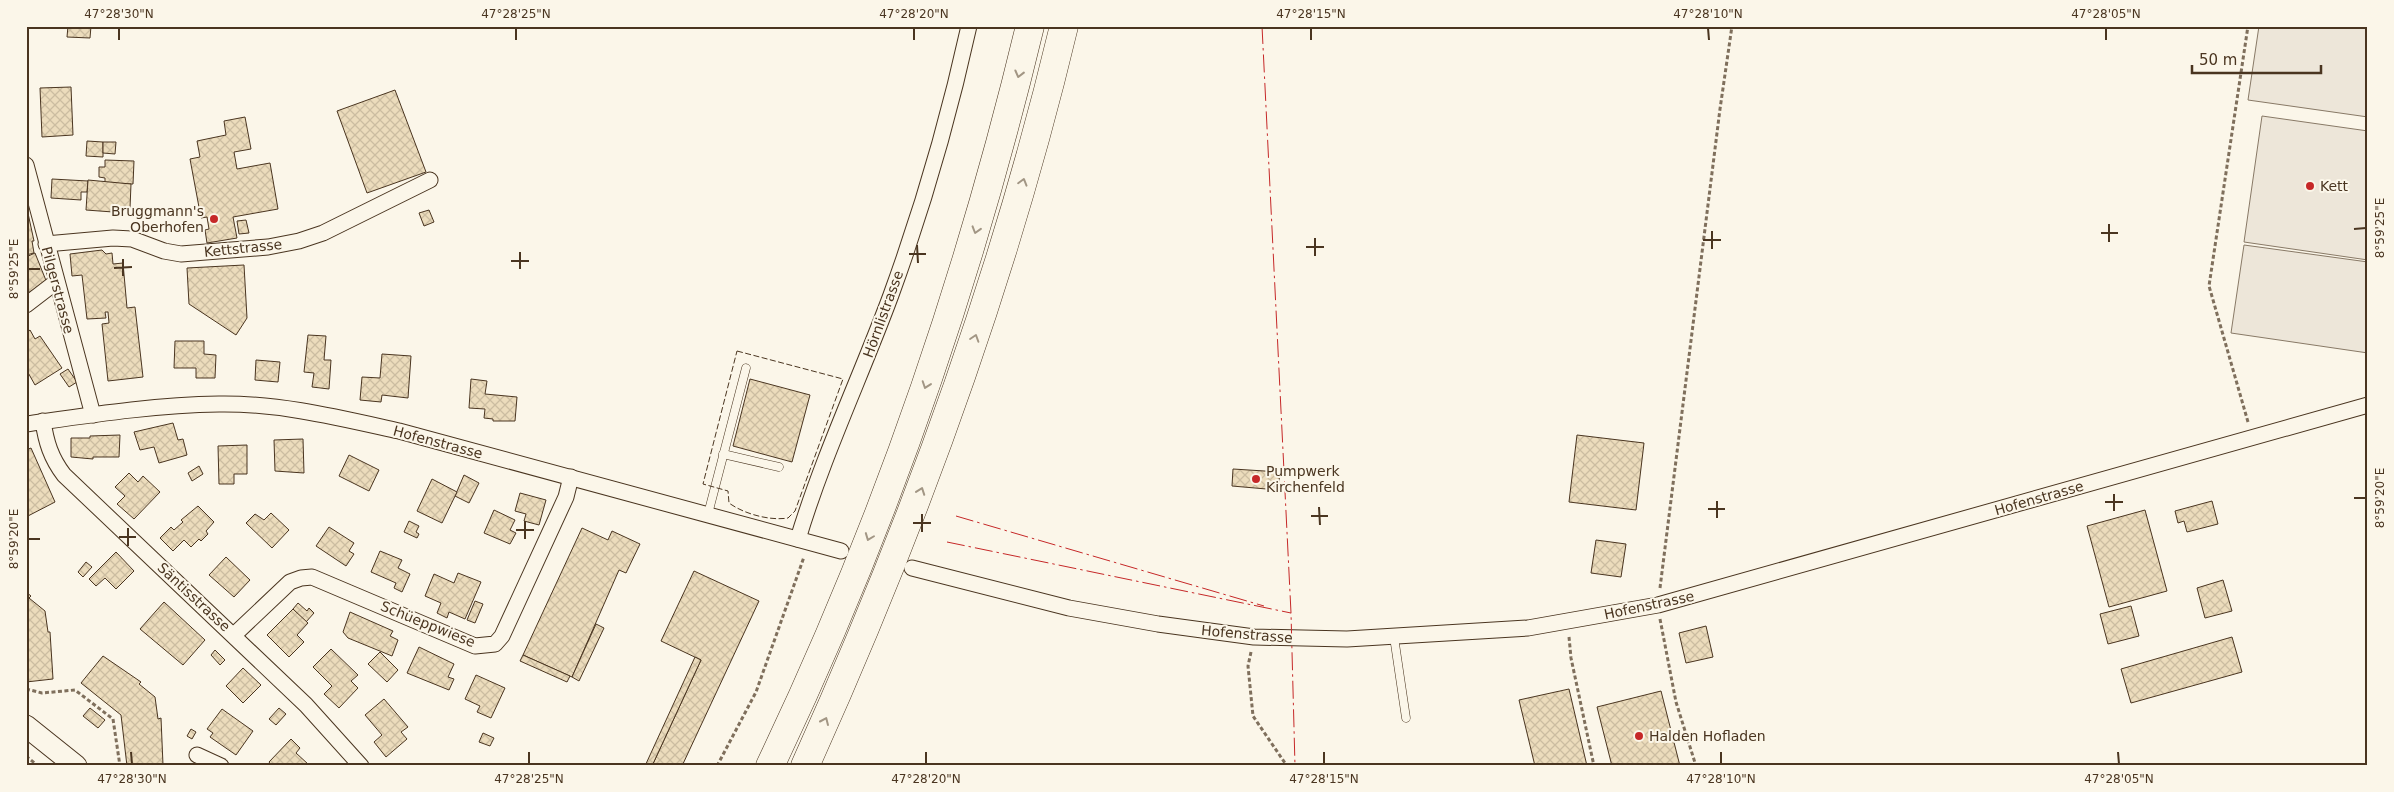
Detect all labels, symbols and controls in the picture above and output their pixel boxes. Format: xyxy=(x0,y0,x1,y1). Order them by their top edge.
text: 47°28'30"N xyxy=(84,7,154,21)
text: 47°28'25"N xyxy=(481,7,551,21)
text: 47°28'20"N xyxy=(879,7,949,21)
text: 47°28'15"N xyxy=(1276,7,1346,21)
text: 47°28'10"N xyxy=(1673,7,1743,21)
text: 47°28'05"N xyxy=(2071,7,2141,21)
scale bar xyxy=(2192,42,2320,74)
text: 50 m xyxy=(2199,51,2237,69)
one-way arrow xyxy=(1014,69,1024,77)
one-way arrow xyxy=(1017,178,1028,187)
place label: Kett xyxy=(2320,178,2349,194)
marker: Kett xyxy=(2304,180,2316,192)
text: 8°59'25"E xyxy=(2373,198,2387,258)
place label: Bruggmann's Oberhofen xyxy=(111,203,204,235)
marker: Bruggmann's Oberhofen xyxy=(208,213,220,225)
one-way arrow xyxy=(971,226,981,234)
street label: Kettstrasse xyxy=(203,236,283,260)
text: 8°59'25"E xyxy=(7,239,21,299)
street label: Pilgerstrasse xyxy=(39,245,77,335)
street label: Hörnlistrasse xyxy=(860,268,906,360)
one-way arrow xyxy=(970,334,980,342)
one-way arrow xyxy=(921,380,931,389)
street label: Hofenstrasse xyxy=(392,422,484,462)
place label: Pumpwerk Kirchenfeld xyxy=(1266,463,1345,495)
text: 8°59'20"E xyxy=(2373,468,2387,528)
marker: Pumpwerk Kirchenfeld xyxy=(1250,473,1262,485)
street label: Hofenstrasse xyxy=(1993,478,2085,518)
one-way arrow xyxy=(915,487,925,496)
text: 8°59'20"E xyxy=(7,509,21,569)
one-way arrow xyxy=(865,532,875,541)
street label: Säntisstrasse xyxy=(154,559,234,635)
street label: Hofenstrasse xyxy=(1602,588,1696,622)
street label: Schüeppwiese xyxy=(378,598,478,650)
street label: Hofenstrasse xyxy=(1201,622,1293,646)
one-way arrow xyxy=(818,717,829,726)
place label: Halden Hofladen xyxy=(1649,728,1766,744)
marker: Halden Hofladen xyxy=(1633,730,1645,742)
text: 47°28'30"N xyxy=(97,772,167,786)
text: 47°28'25"N xyxy=(494,772,564,786)
text: 47°28'20"N xyxy=(891,772,961,786)
text: 47°28'15"N xyxy=(1289,772,1359,786)
text: 47°28'10"N xyxy=(1686,772,1756,786)
text: 47°28'05"N xyxy=(2084,772,2154,786)

